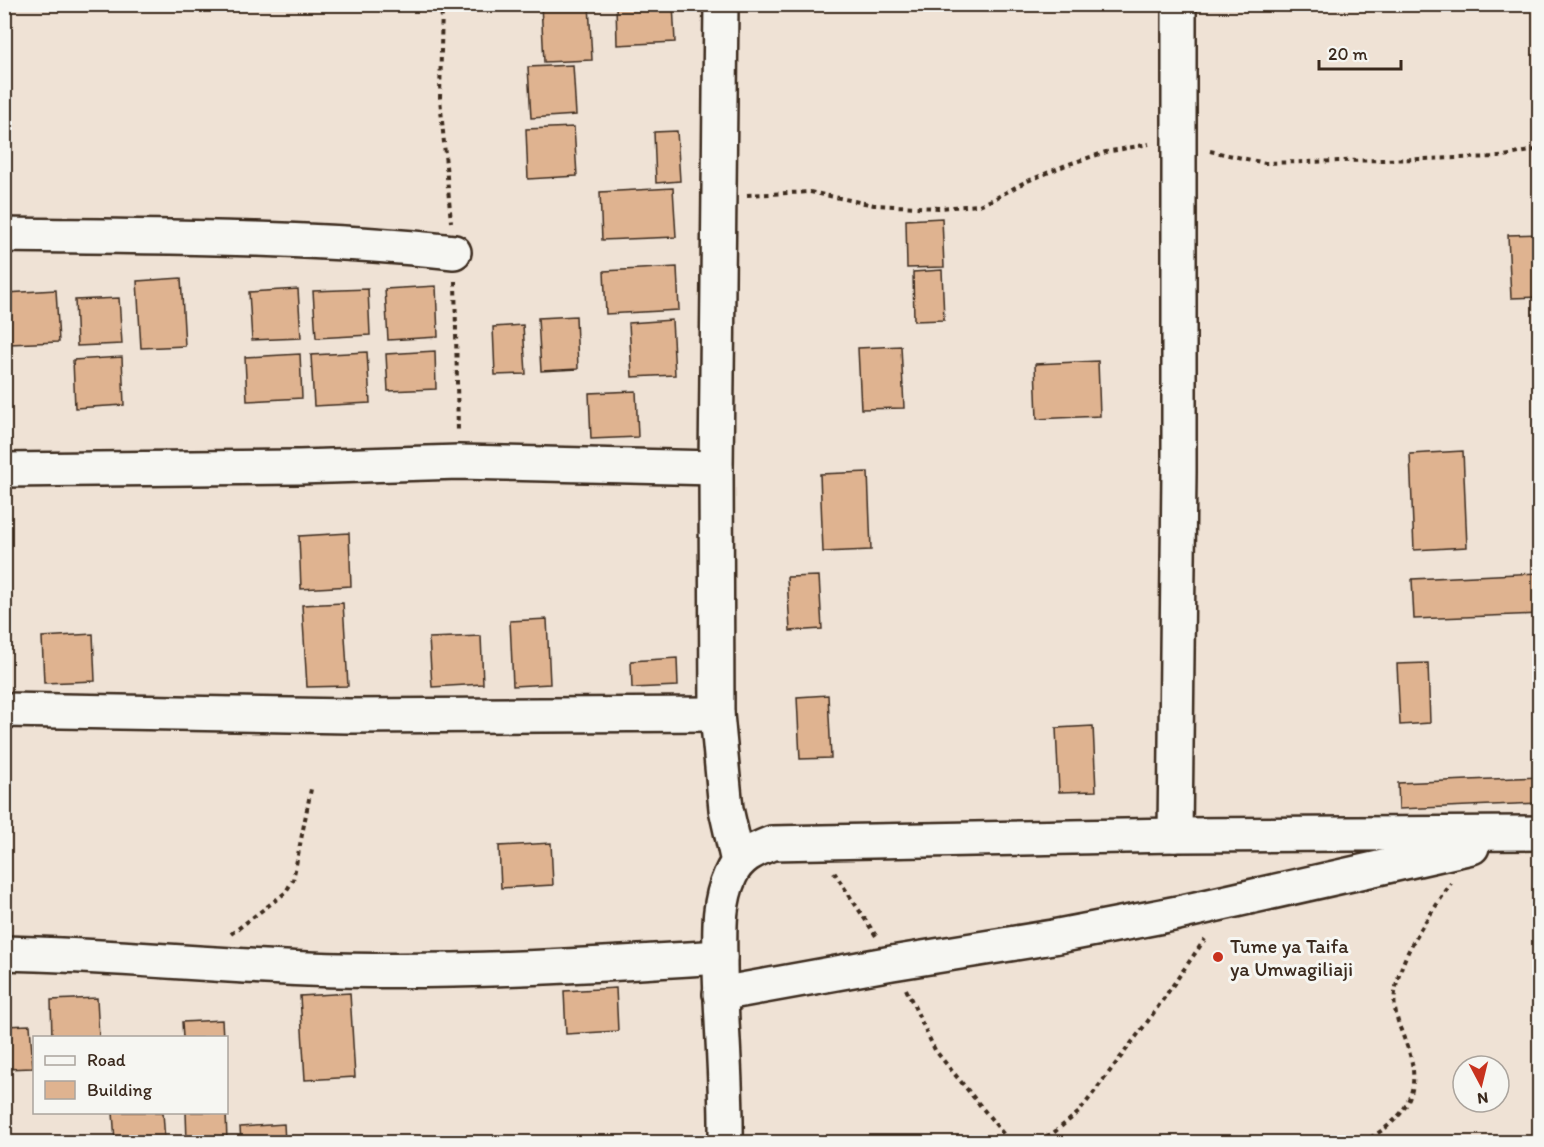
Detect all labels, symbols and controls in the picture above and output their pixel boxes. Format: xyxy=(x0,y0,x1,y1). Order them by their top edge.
scale bar xyxy=(1319,33,1402,71)
text: 20 m xyxy=(1328,43,1368,65)
place label: Tume ya Taifa ya Umwagiliaji xyxy=(1230,934,1353,981)
marker: Tume ya Taifa ya Umwagiliaji xyxy=(1211,950,1225,964)
legend xyxy=(33,1036,228,1114)
text: Road xyxy=(87,1049,126,1071)
north arrow xyxy=(1451,1054,1511,1114)
text: Building xyxy=(87,1079,153,1101)
text: N xyxy=(1476,1088,1489,1108)

